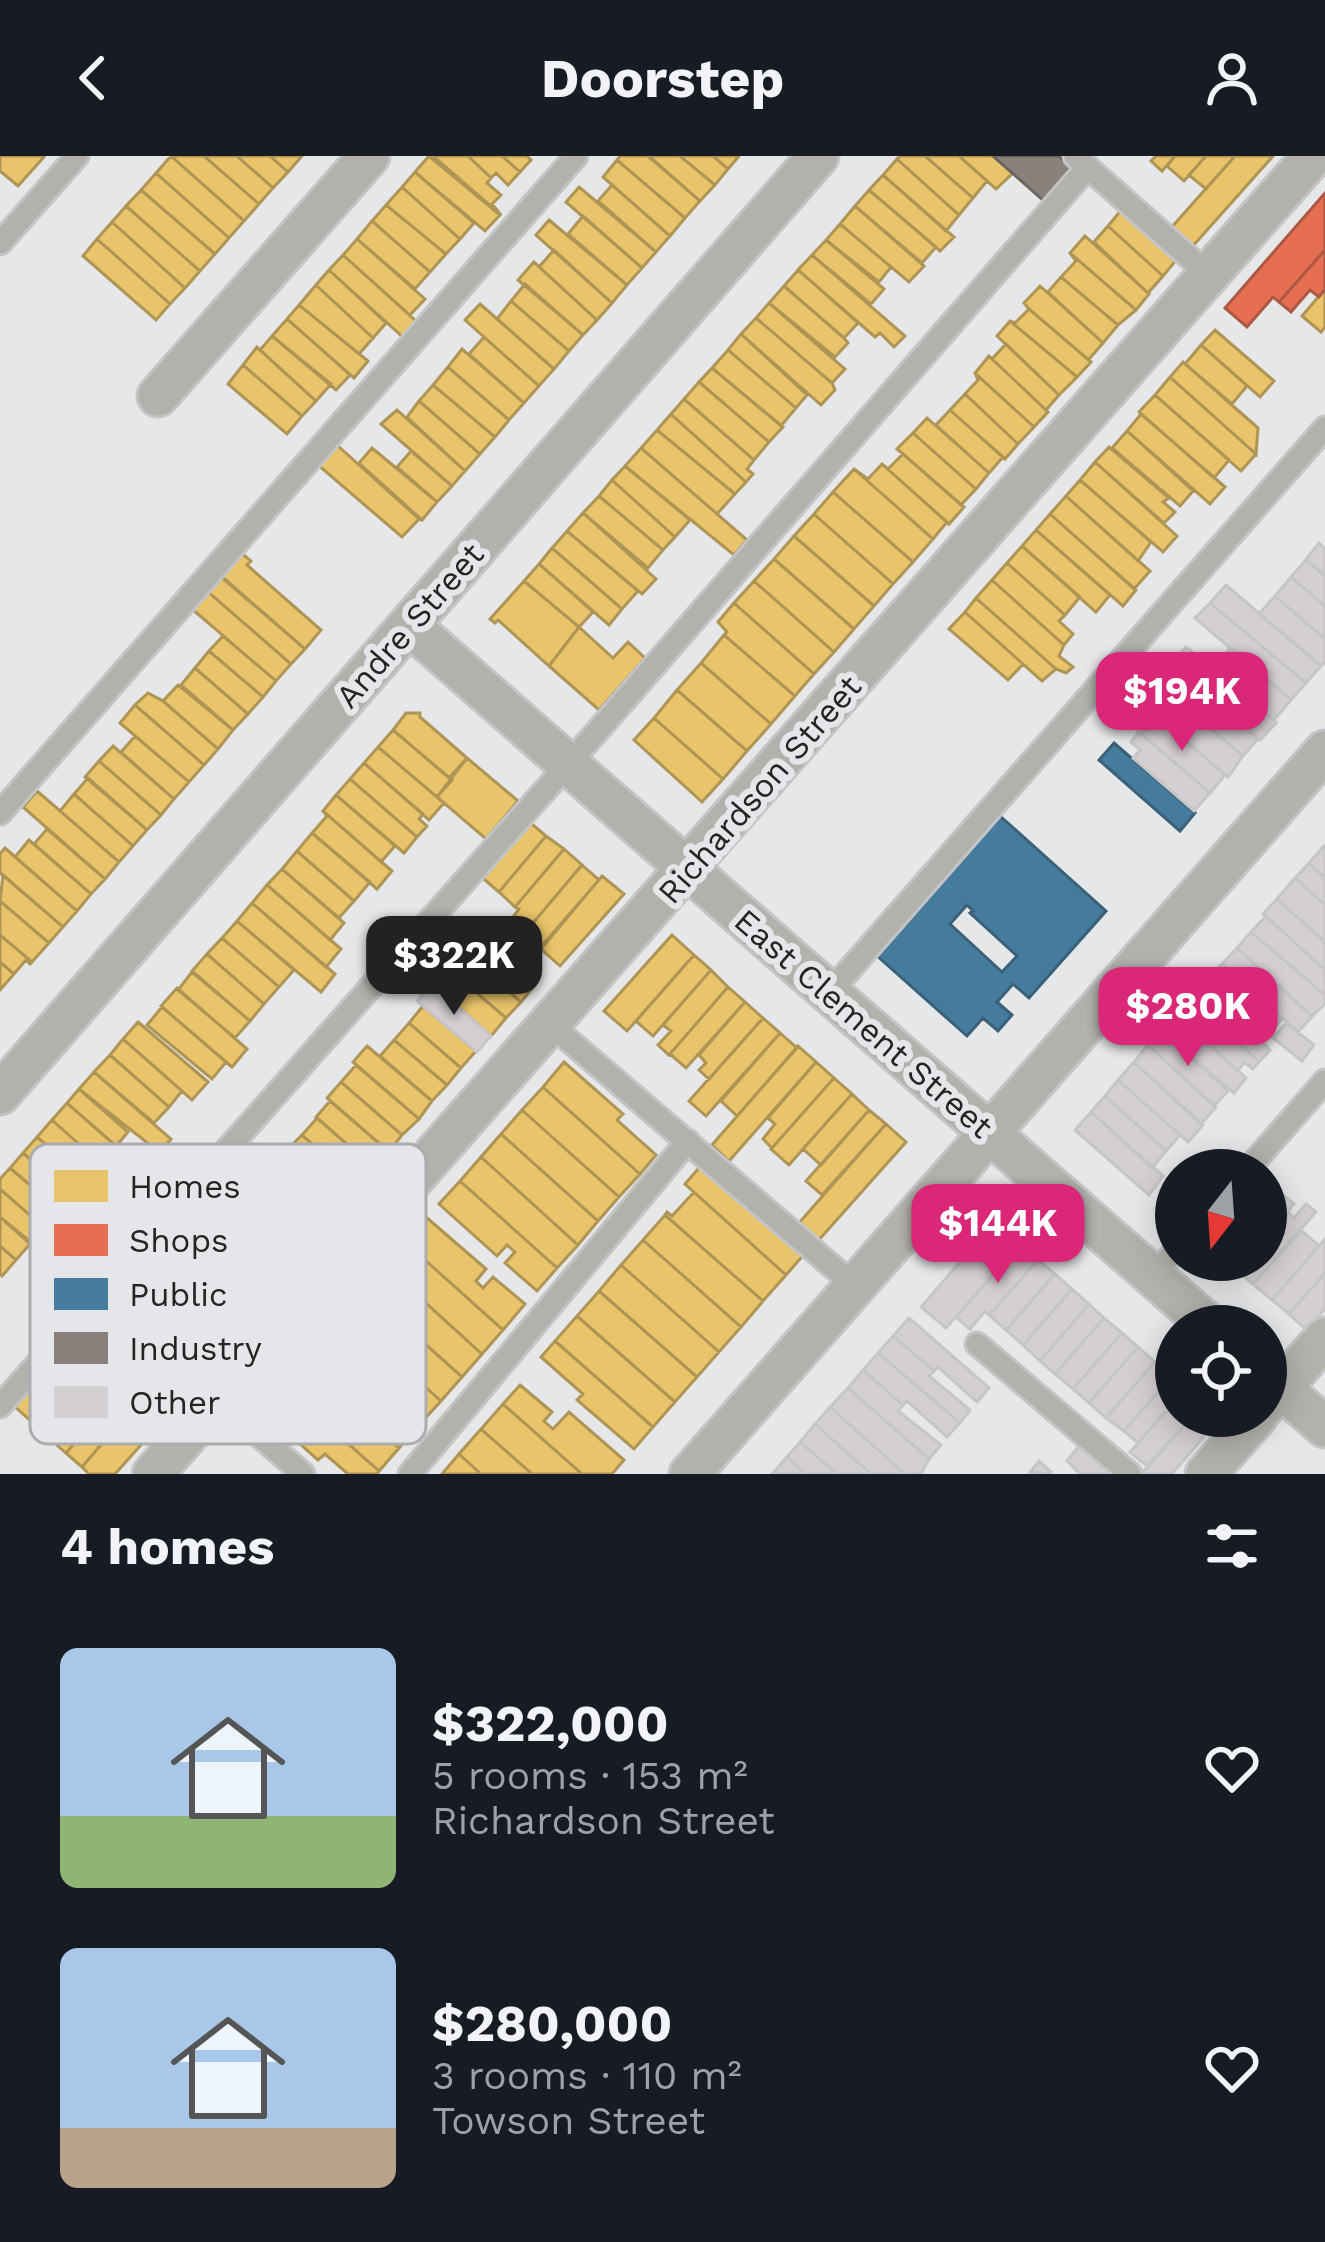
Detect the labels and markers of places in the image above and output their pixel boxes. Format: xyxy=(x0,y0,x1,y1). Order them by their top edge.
pin: $194K xyxy=(1098,652,1266,754)
pin: $322K xyxy=(370,916,538,1018)
pin: $280K xyxy=(1104,967,1272,1069)
pin: $144K xyxy=(914,1184,1082,1286)

